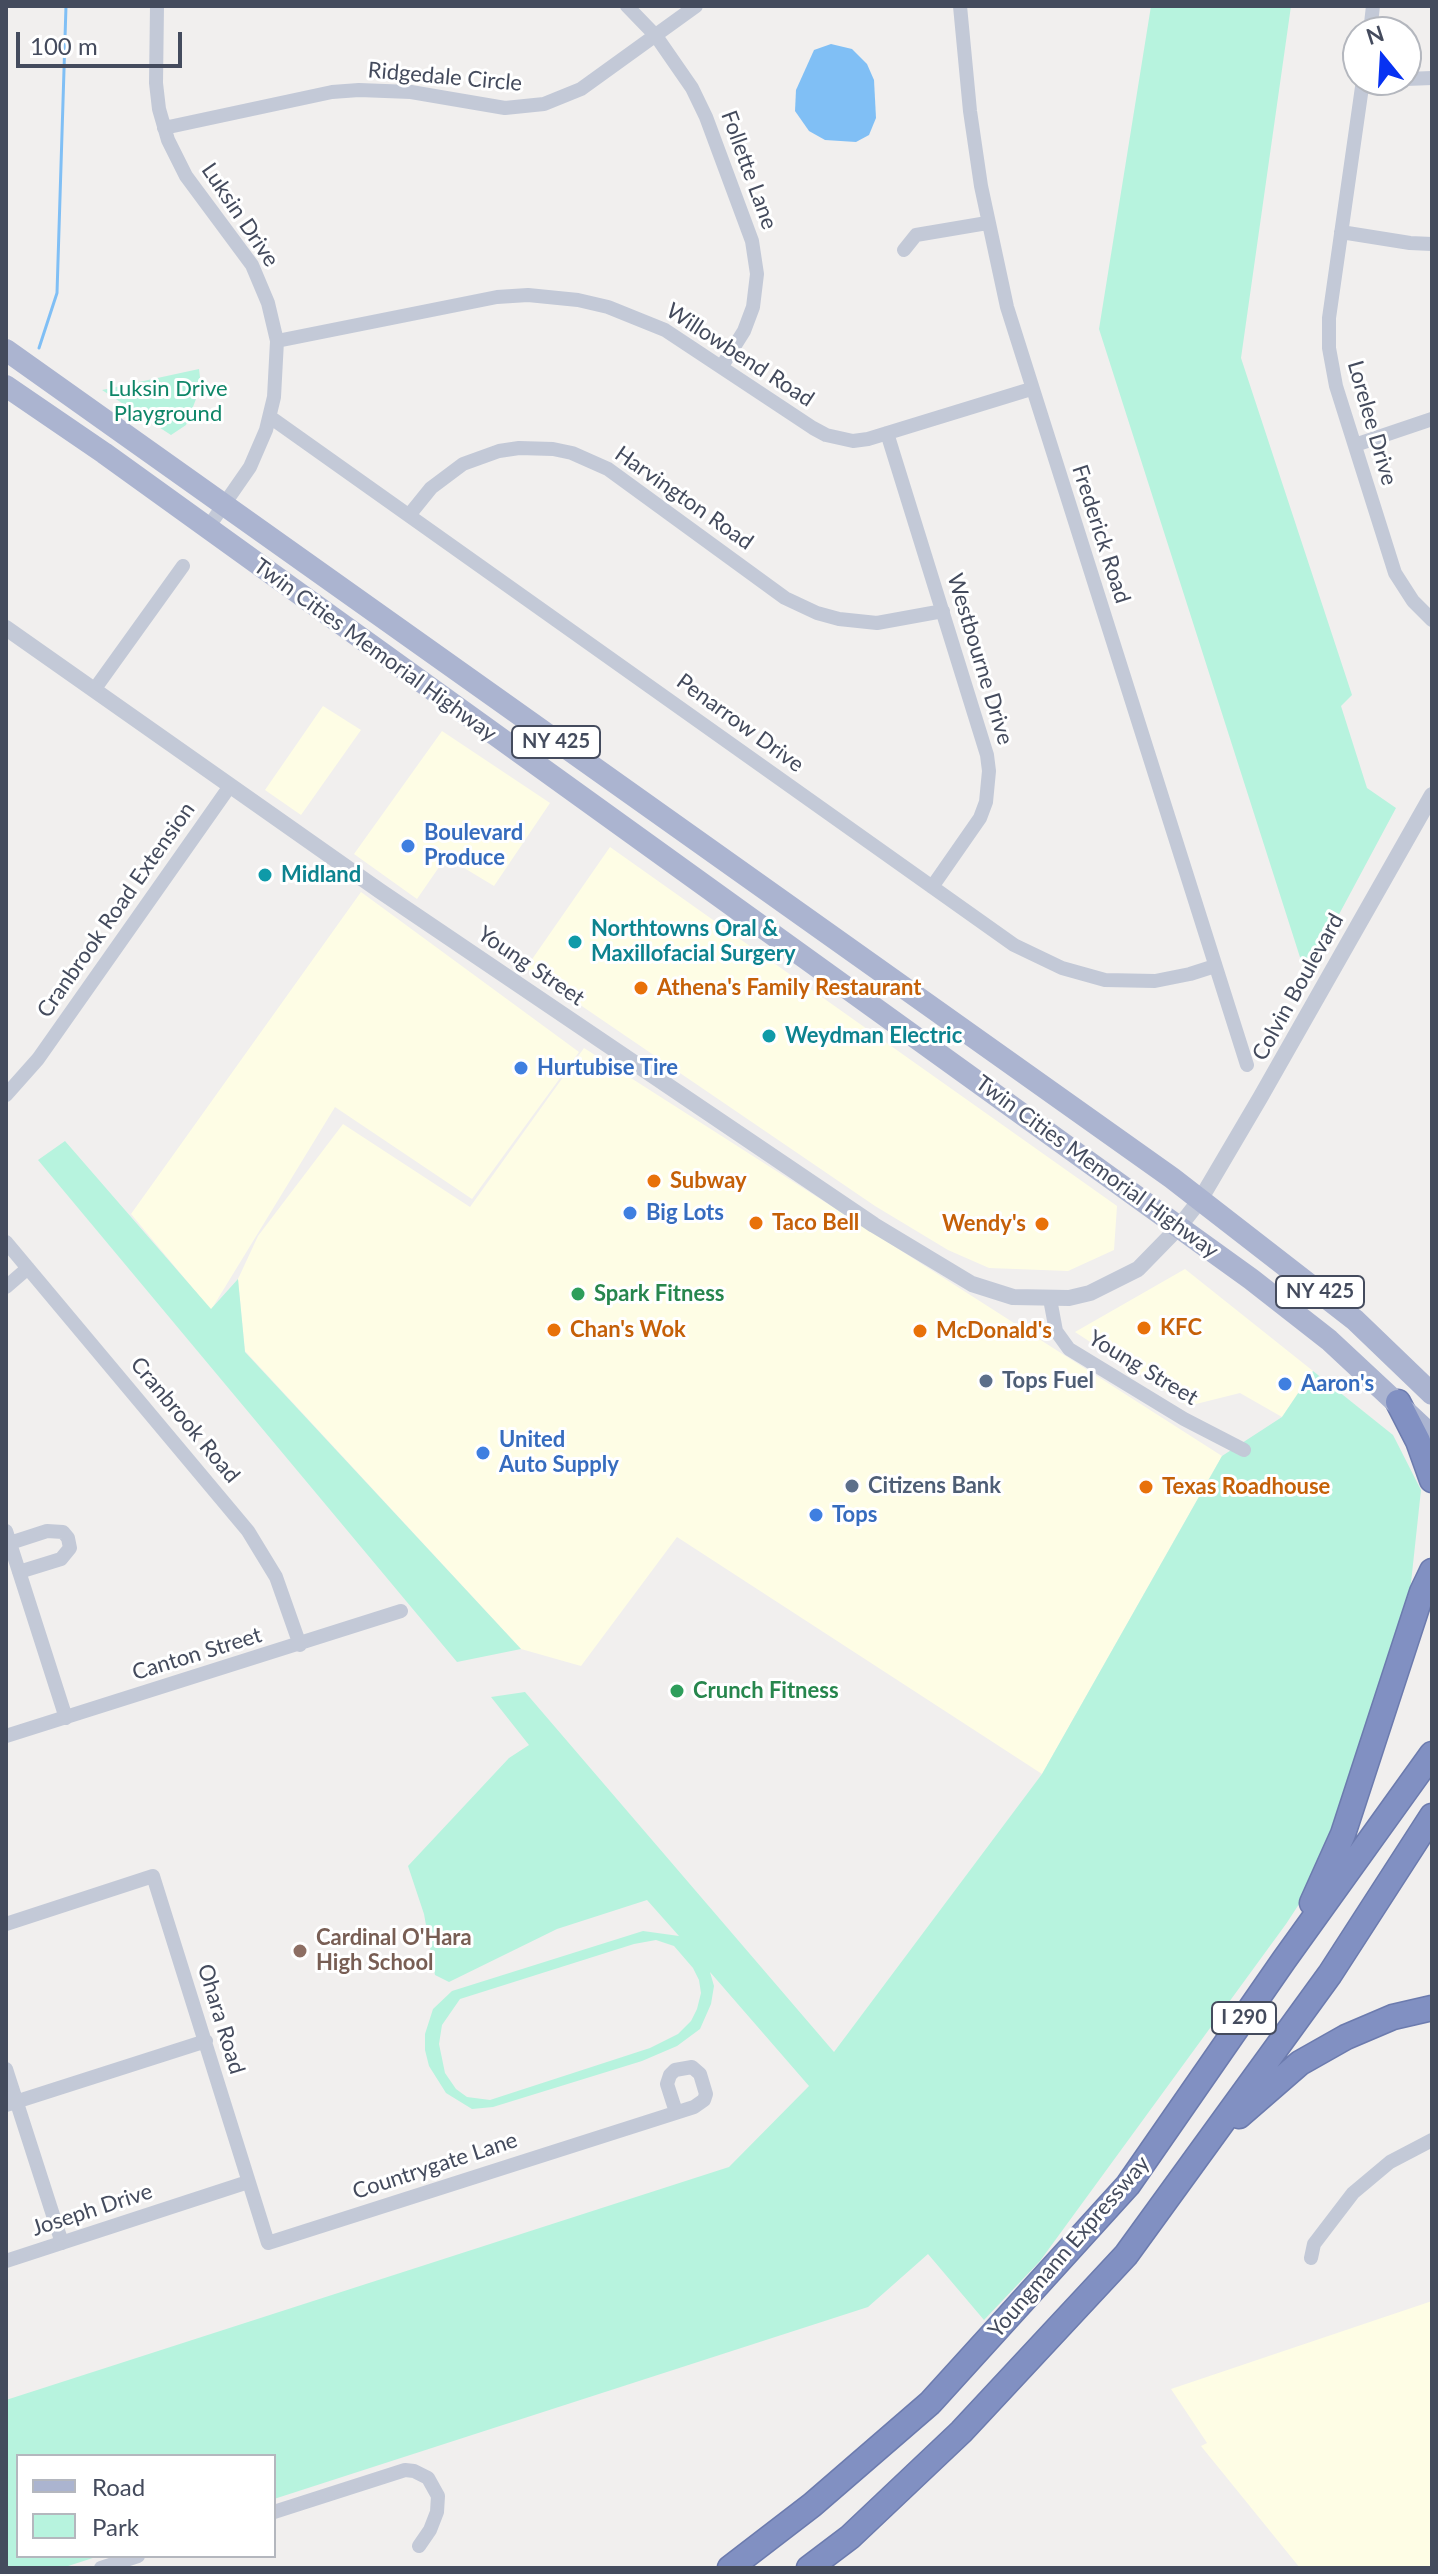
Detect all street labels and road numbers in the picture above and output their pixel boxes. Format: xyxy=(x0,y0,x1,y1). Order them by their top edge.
street label: Ridgedale Circle xyxy=(367,57,523,97)
street label: Follette Lane xyxy=(715,107,783,233)
street label: Luksin Drive xyxy=(196,158,284,272)
street label: Willowbend Road xyxy=(661,297,819,413)
street label: Lorelee Drive xyxy=(1342,358,1402,488)
street label: Harvington Road xyxy=(610,441,758,555)
street label: Frederick Road xyxy=(1066,461,1136,607)
street label: Twin Cities Memorial Highway xyxy=(248,553,502,747)
street label: Westbourne Drive xyxy=(941,570,1019,748)
street label: Penarrow Drive xyxy=(671,668,809,778)
road number: NY 425 xyxy=(512,726,600,758)
street label: Cranbrook Road Extension xyxy=(32,797,200,1023)
street label: Colvin Boulevard xyxy=(1247,909,1349,1065)
street label: Young Street xyxy=(472,921,590,1011)
street label: Twin Cities Memorial Highway xyxy=(970,1070,1224,1264)
road number: NY 425 xyxy=(1276,1276,1364,1308)
street label: Young Street xyxy=(1083,1325,1203,1411)
street label: Cranbrook Road xyxy=(125,1352,245,1488)
street label: Canton Street xyxy=(129,1622,265,1686)
street label: Ohara Road xyxy=(192,1961,250,2077)
road number: I 290 xyxy=(1212,2002,1276,2034)
street label: Countrygate Lane xyxy=(349,2127,521,2205)
street label: Youngmann Expressway xyxy=(983,2151,1155,2343)
street label: Joseph Drive xyxy=(28,2178,156,2242)

